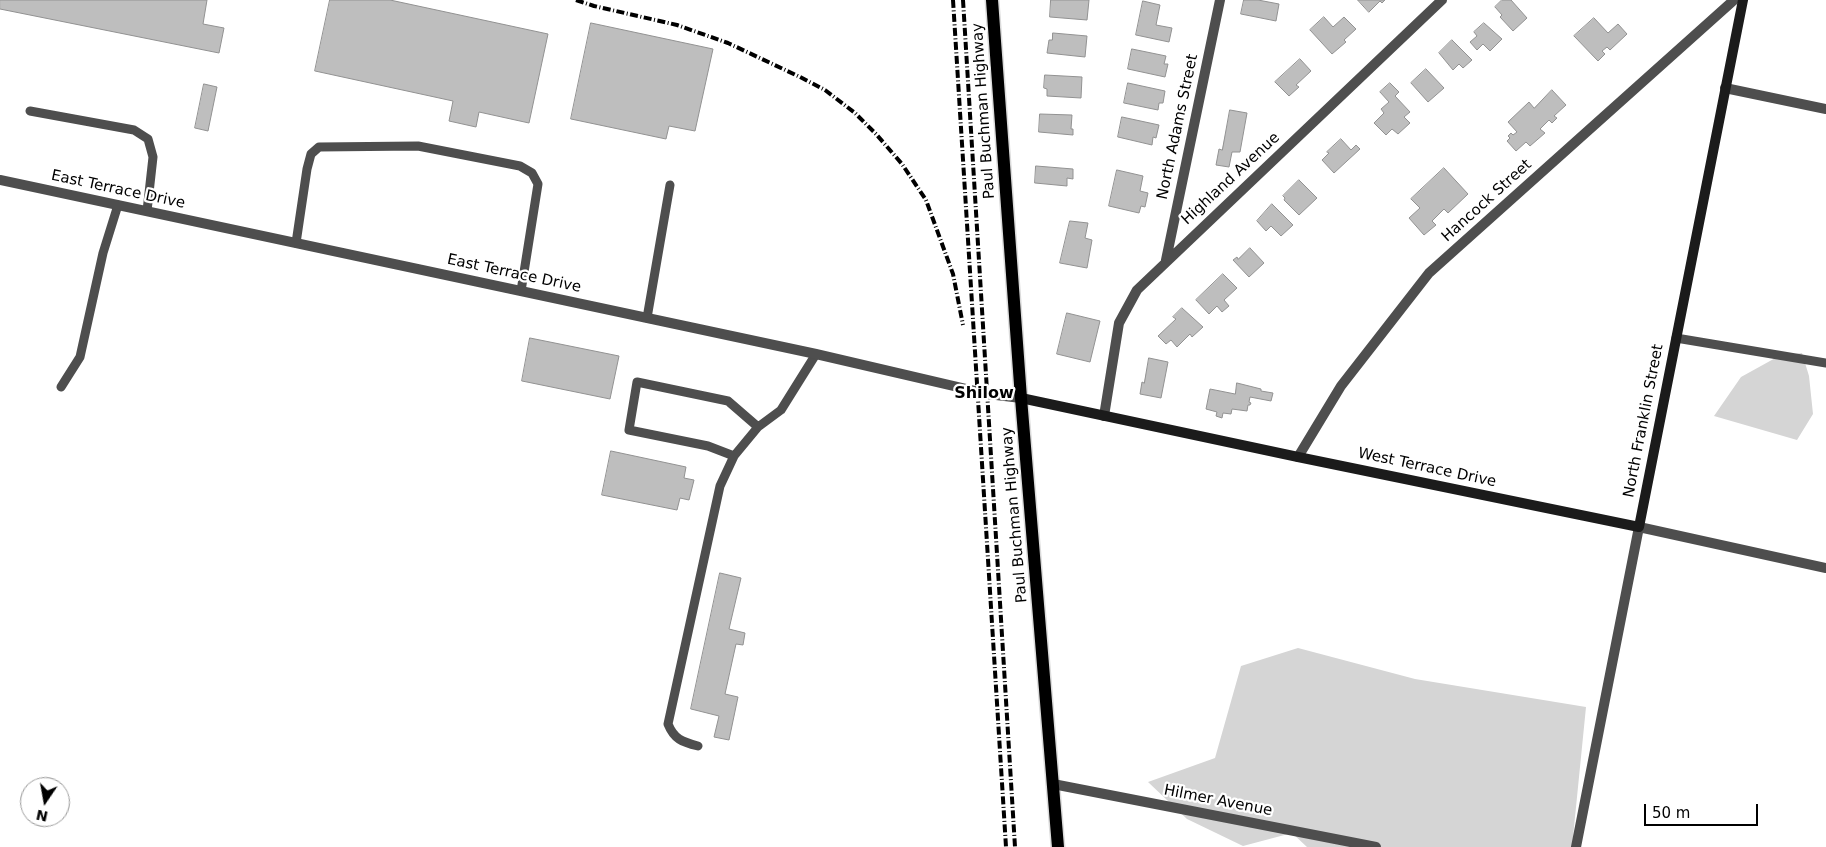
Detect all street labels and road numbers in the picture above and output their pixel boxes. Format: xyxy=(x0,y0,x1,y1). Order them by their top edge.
street label: Paul Buchman Highway xyxy=(969,22,999,200)
street label: North Adams Street xyxy=(1154,53,1202,201)
street label: Highland Avenue xyxy=(1178,129,1284,229)
street label: Hancock Street xyxy=(1438,156,1536,246)
street label: East Terrace Drive xyxy=(49,167,187,213)
street label: East Terrace Drive xyxy=(445,251,583,297)
street label: North Franklin Street xyxy=(1620,343,1668,499)
street label: Paul Buchman Highway xyxy=(998,426,1032,604)
street label: West Terrace Drive xyxy=(1356,445,1498,491)
street label: Hilmer Avenue xyxy=(1162,782,1274,820)

